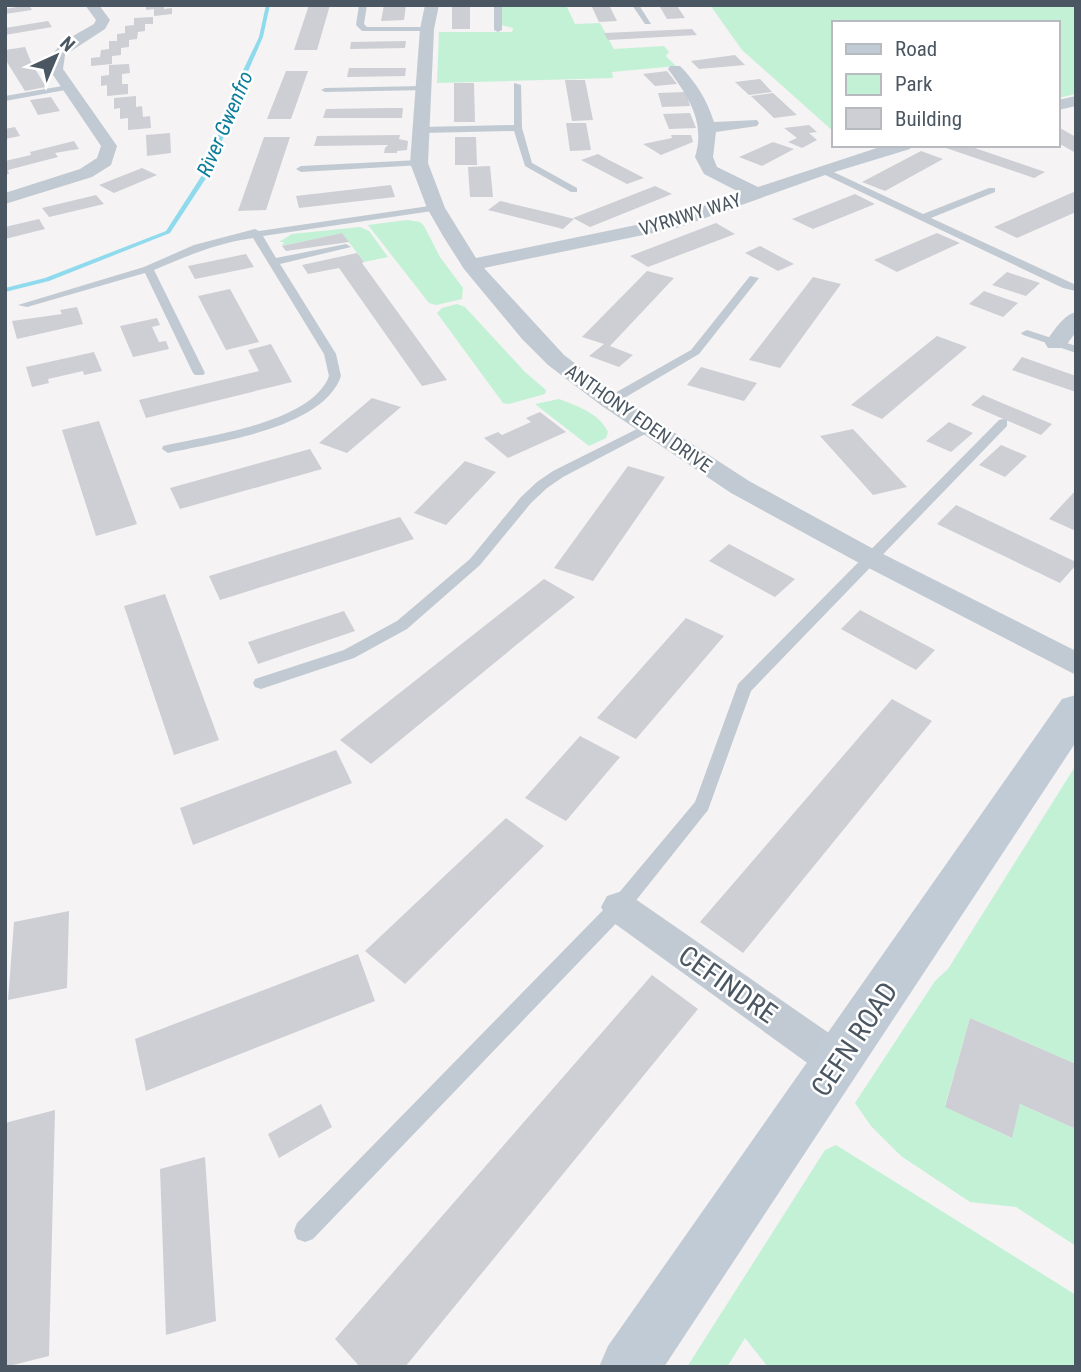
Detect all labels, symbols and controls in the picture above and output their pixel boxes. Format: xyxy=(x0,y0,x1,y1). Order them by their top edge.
north arrow xyxy=(21,21,91,91)
legend xyxy=(832,21,1060,147)
text: N xyxy=(55,32,80,56)
text: Road xyxy=(895,37,937,61)
water label: River Gwenfro xyxy=(192,68,258,180)
text: Park xyxy=(895,72,933,96)
text: Building xyxy=(895,107,962,131)
street label: VYRNWY WAY xyxy=(636,188,744,241)
street label: ANTHONY EDEN DRIVE xyxy=(561,359,716,477)
street label: CEFINDRE xyxy=(672,939,783,1030)
street label: CEFN ROAD xyxy=(804,976,905,1103)

